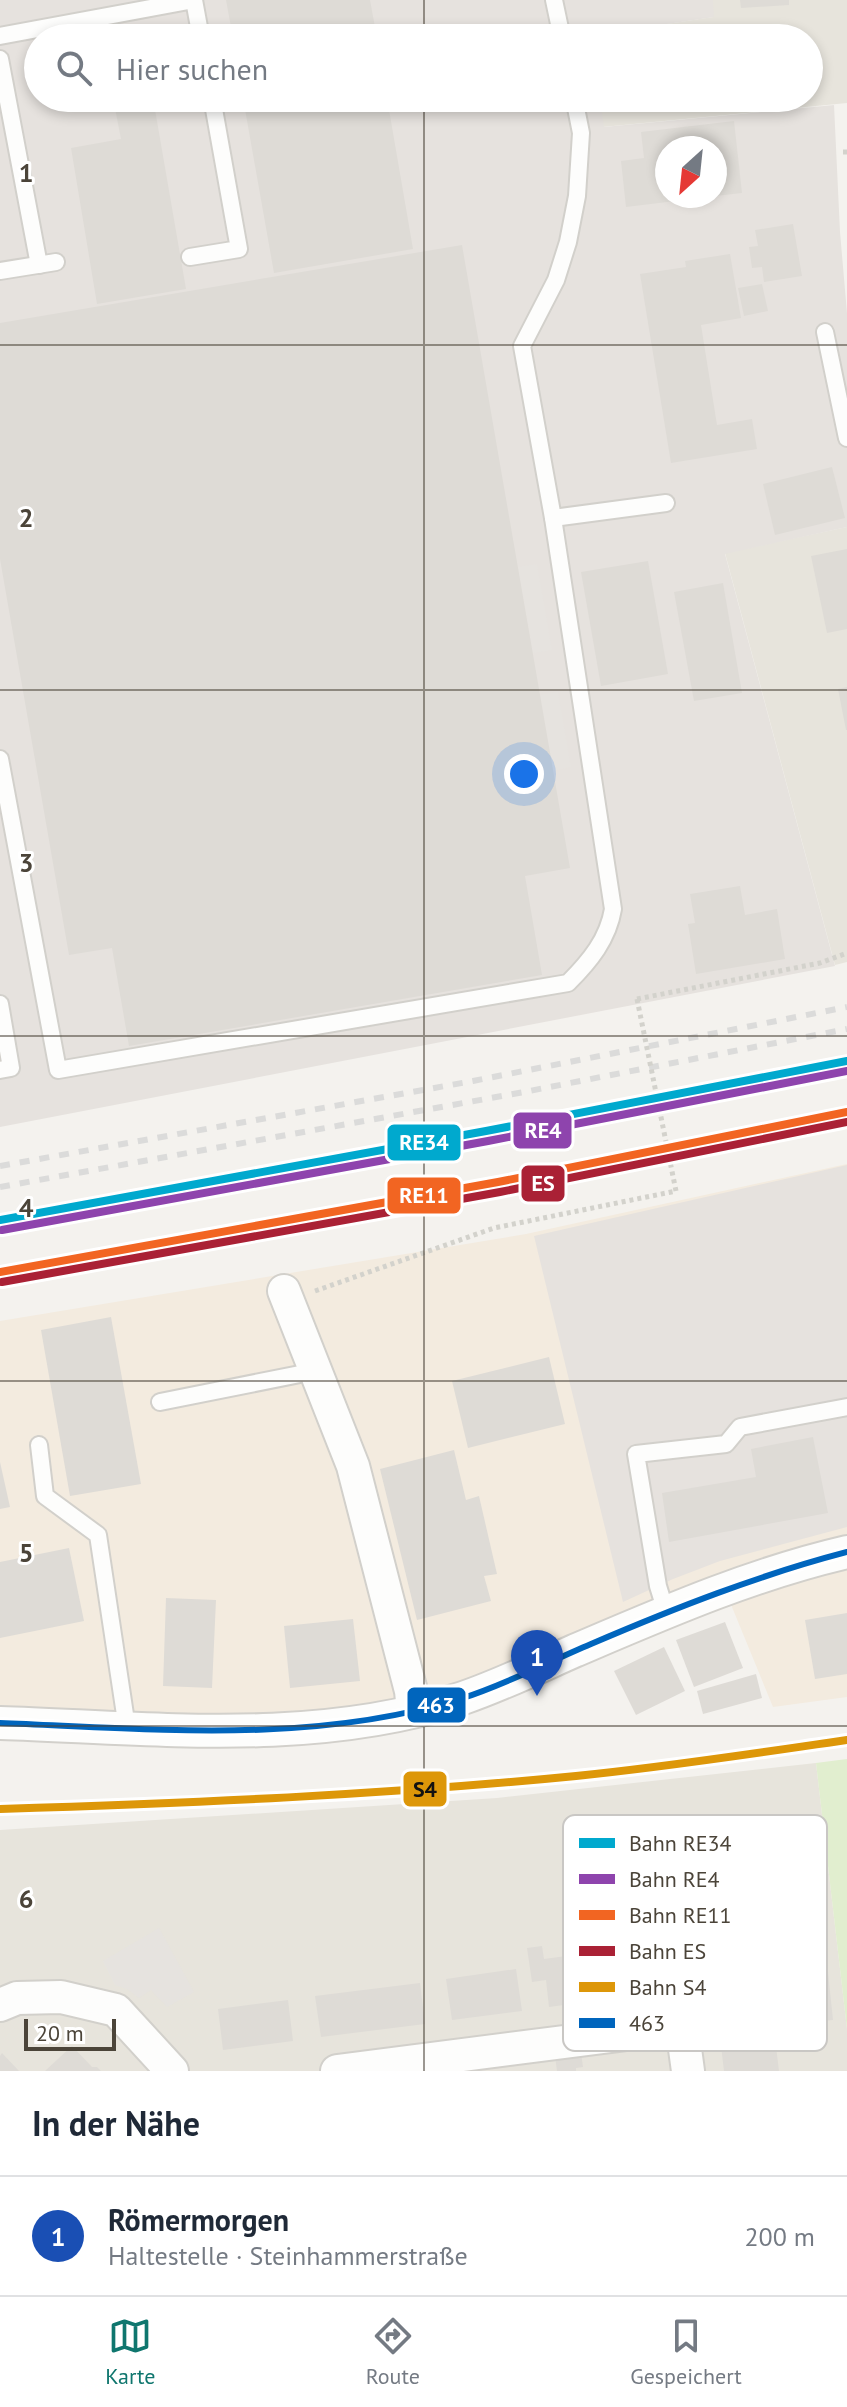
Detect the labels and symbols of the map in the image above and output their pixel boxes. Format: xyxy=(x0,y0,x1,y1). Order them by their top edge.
north arrow xyxy=(655,136,727,208)
text: 1 xyxy=(19,156,33,189)
text: 2 xyxy=(19,501,33,534)
your location xyxy=(504,754,544,794)
text: 3 xyxy=(19,846,33,879)
line badge: RE4 xyxy=(512,1111,573,1150)
text: RE4 xyxy=(524,1116,562,1144)
line badge: RE34 xyxy=(386,1123,462,1162)
text: RE34 xyxy=(399,1128,449,1156)
line badge: ES xyxy=(520,1164,566,1203)
text: ES xyxy=(531,1169,555,1197)
line badge: RE11 xyxy=(386,1176,462,1215)
text: RE11 xyxy=(399,1181,449,1209)
text: 4 xyxy=(19,1191,34,1224)
text: 5 xyxy=(19,1536,33,1569)
pin: 1 xyxy=(511,1630,563,1696)
line badge: 463 xyxy=(406,1686,467,1724)
text: 463 xyxy=(417,1691,455,1719)
line badge: S4 xyxy=(402,1770,448,1808)
text: S4 xyxy=(413,1775,438,1803)
legend xyxy=(563,1815,827,2051)
text: Bahn RE34 xyxy=(629,1829,732,1857)
text: Bahn RE4 xyxy=(629,1865,720,1893)
text: 6 xyxy=(19,1882,33,1915)
text: Bahn RE11 xyxy=(629,1901,732,1929)
text: Bahn ES xyxy=(629,1937,706,1965)
text: Bahn S4 xyxy=(629,1973,706,2001)
text: 463 xyxy=(629,2009,665,2037)
scale bar xyxy=(24,2015,116,2051)

